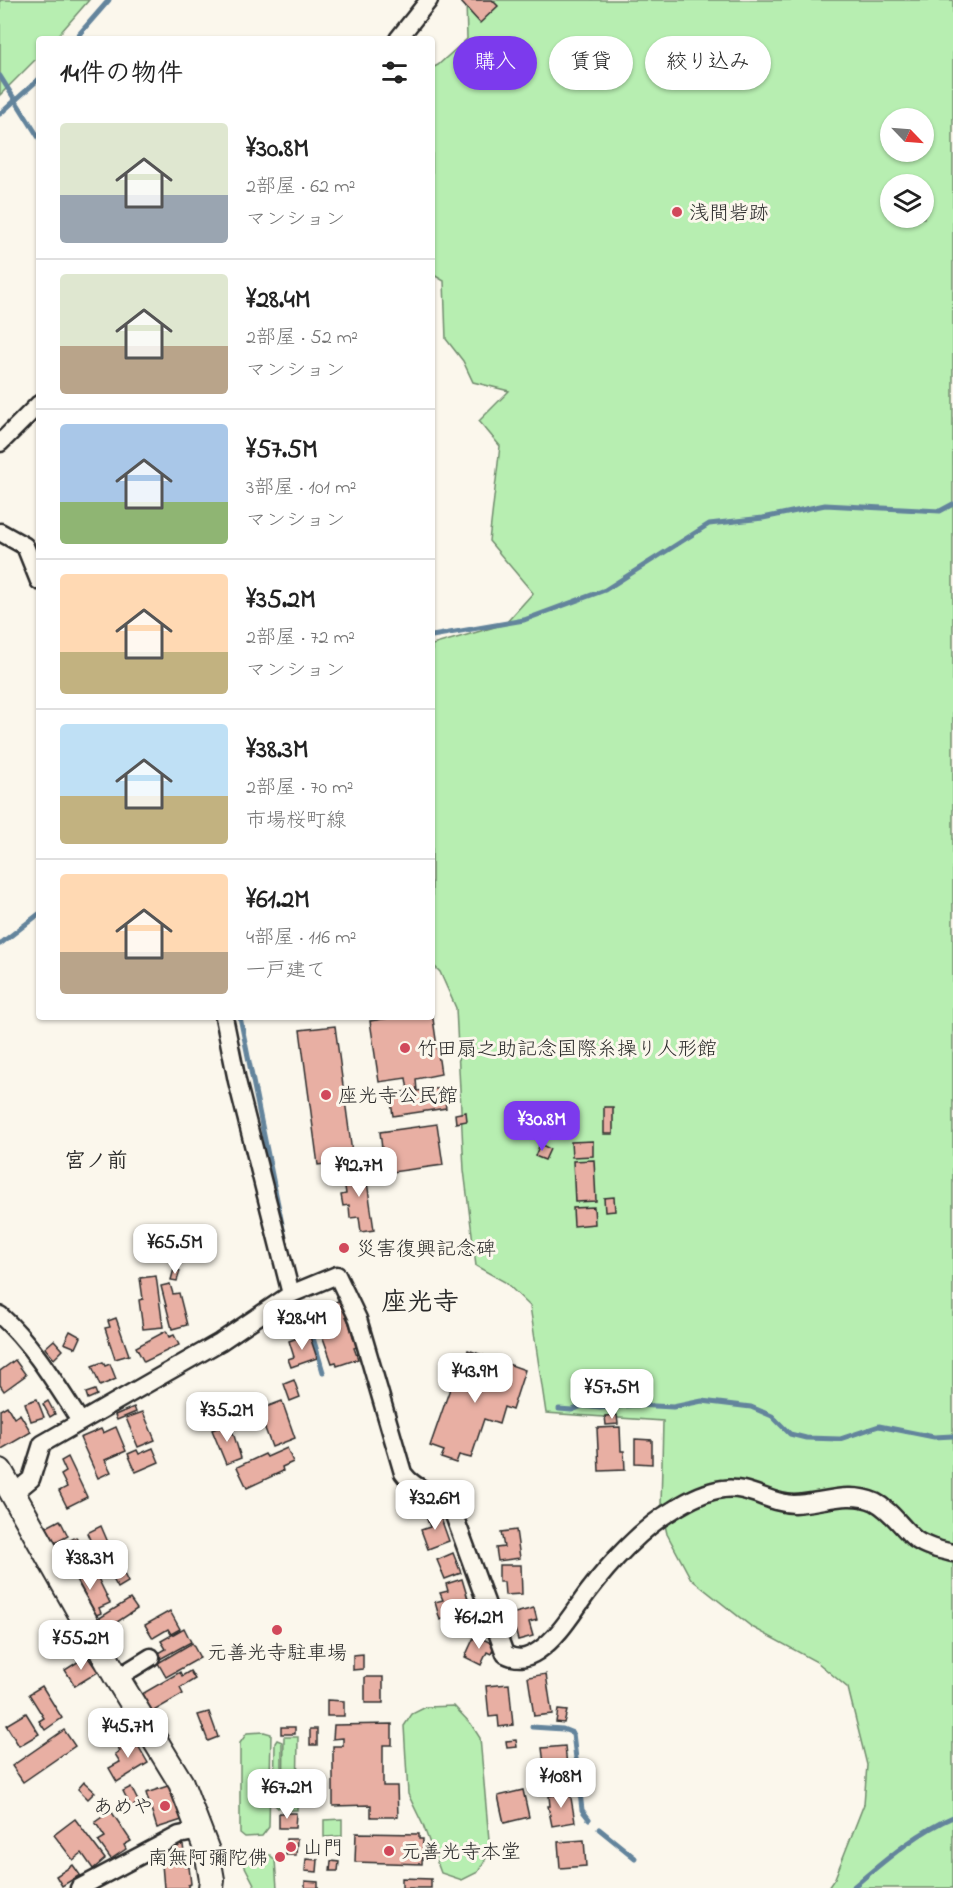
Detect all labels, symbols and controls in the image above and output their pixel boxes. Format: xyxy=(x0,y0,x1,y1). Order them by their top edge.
chip: 購入 xyxy=(453,36,537,90)
chip: 賃貸 xyxy=(549,36,633,90)
chip: 絞り込み xyxy=(645,36,771,90)
text: 14件の物件 xyxy=(60,56,183,94)
icon: filters xyxy=(378,56,411,89)
north arrow xyxy=(880,108,934,162)
map controls xyxy=(880,108,934,228)
text: ¥30.8M xyxy=(246,131,309,169)
icon: home xyxy=(108,147,180,219)
text: 2部屋 · 62 m² xyxy=(246,173,355,202)
button: layers xyxy=(880,174,934,228)
place label: 浅間砦跡 xyxy=(689,200,769,229)
marker: 浅間砦跡 xyxy=(670,205,684,219)
text: マンション xyxy=(246,206,345,235)
text: ¥28.4M xyxy=(246,282,311,320)
icon: home xyxy=(108,298,180,370)
text: 2部屋 · 52 m² xyxy=(246,324,358,353)
text: マンション xyxy=(246,357,345,386)
text: ¥57.5M xyxy=(246,432,318,470)
icon: home xyxy=(108,448,180,520)
text: 3部屋 · 101 m² xyxy=(246,474,356,503)
text: マンション xyxy=(246,507,345,536)
text: ¥35.2M xyxy=(246,582,316,620)
icon: home xyxy=(108,598,180,670)
text: 2部屋 · 72 m² xyxy=(246,624,355,653)
text: マンション xyxy=(246,657,345,686)
text: ¥38.3M xyxy=(246,732,308,770)
icon: home xyxy=(108,748,180,820)
text: 2部屋 · 70 m² xyxy=(246,774,354,803)
text: 市場桜町線 xyxy=(246,807,346,836)
text: ¥61.2M xyxy=(246,882,310,920)
icon: home xyxy=(108,898,180,970)
text: 4部屋 · 116 m² xyxy=(246,924,356,953)
text: 一戸建て xyxy=(246,957,326,986)
place label: 竹田扇之助記念国際糸操り人形館 xyxy=(417,1036,717,1065)
marker: 竹田扇之助記念国際糸操り人形館 xyxy=(398,1041,412,1055)
place label: 座光寺公民館 xyxy=(338,1083,458,1112)
marker: 座光寺公民館 xyxy=(319,1088,333,1102)
pin: ¥30.8M xyxy=(493,1101,591,1152)
text: ¥30.8M xyxy=(518,1106,566,1135)
district label: 宮ノ前 xyxy=(65,1147,128,1177)
pin: ¥92.7M xyxy=(310,1147,408,1198)
text: ¥92.7M xyxy=(335,1152,383,1181)
pin: ¥65.5M xyxy=(126,1224,224,1275)
text: ¥65.5M xyxy=(147,1229,203,1258)
place label: 災害復興記念碑 xyxy=(356,1236,496,1265)
marker: 災害復興記念碑 xyxy=(337,1241,351,1255)
district label: 座光寺 xyxy=(381,1285,459,1323)
pin: ¥28.4M xyxy=(253,1300,351,1351)
text: ¥28.4M xyxy=(277,1305,327,1334)
pin: ¥43.9M xyxy=(426,1353,524,1404)
text: ¥43.9M xyxy=(452,1358,498,1387)
pin: ¥57.5M xyxy=(563,1369,661,1420)
text: ¥57.5M xyxy=(584,1374,640,1403)
pin: ¥35.2M xyxy=(178,1392,276,1443)
text: ¥35.2M xyxy=(200,1397,254,1426)
pin: ¥32.6M xyxy=(386,1480,484,1531)
text: ¥32.6M xyxy=(409,1485,461,1514)
pin: ¥38.3M xyxy=(41,1540,139,1591)
text: ¥38.3M xyxy=(66,1545,114,1574)
pin: ¥61.2M xyxy=(430,1599,528,1650)
text: ¥61.2M xyxy=(454,1604,504,1633)
pin: ¥55.2M xyxy=(32,1620,130,1671)
marker: 元善光寺駐車場 xyxy=(270,1623,284,1637)
text: ¥55.2M xyxy=(53,1625,109,1654)
place label: 元善光寺駐車場 xyxy=(207,1640,347,1669)
pin: ¥45.7M xyxy=(79,1708,177,1759)
text: ¥45.7M xyxy=(102,1713,154,1742)
pin: ¥108M xyxy=(519,1758,603,1809)
text: ¥108M xyxy=(540,1763,582,1792)
pin: ¥67.2M xyxy=(238,1769,336,1820)
text: ¥67.2M xyxy=(262,1774,313,1803)
place label: あめや xyxy=(93,1794,153,1823)
marker: あめや xyxy=(158,1799,172,1813)
place label: 山門 xyxy=(303,1835,343,1864)
place label: 元善光寺本堂 xyxy=(401,1839,521,1868)
marker: 山門 xyxy=(284,1840,298,1854)
marker: 元善光寺本堂 xyxy=(382,1844,396,1858)
place label: 南無阿彌陀佛 xyxy=(148,1845,268,1874)
marker: 南無阿彌陀佛 xyxy=(273,1850,287,1864)

